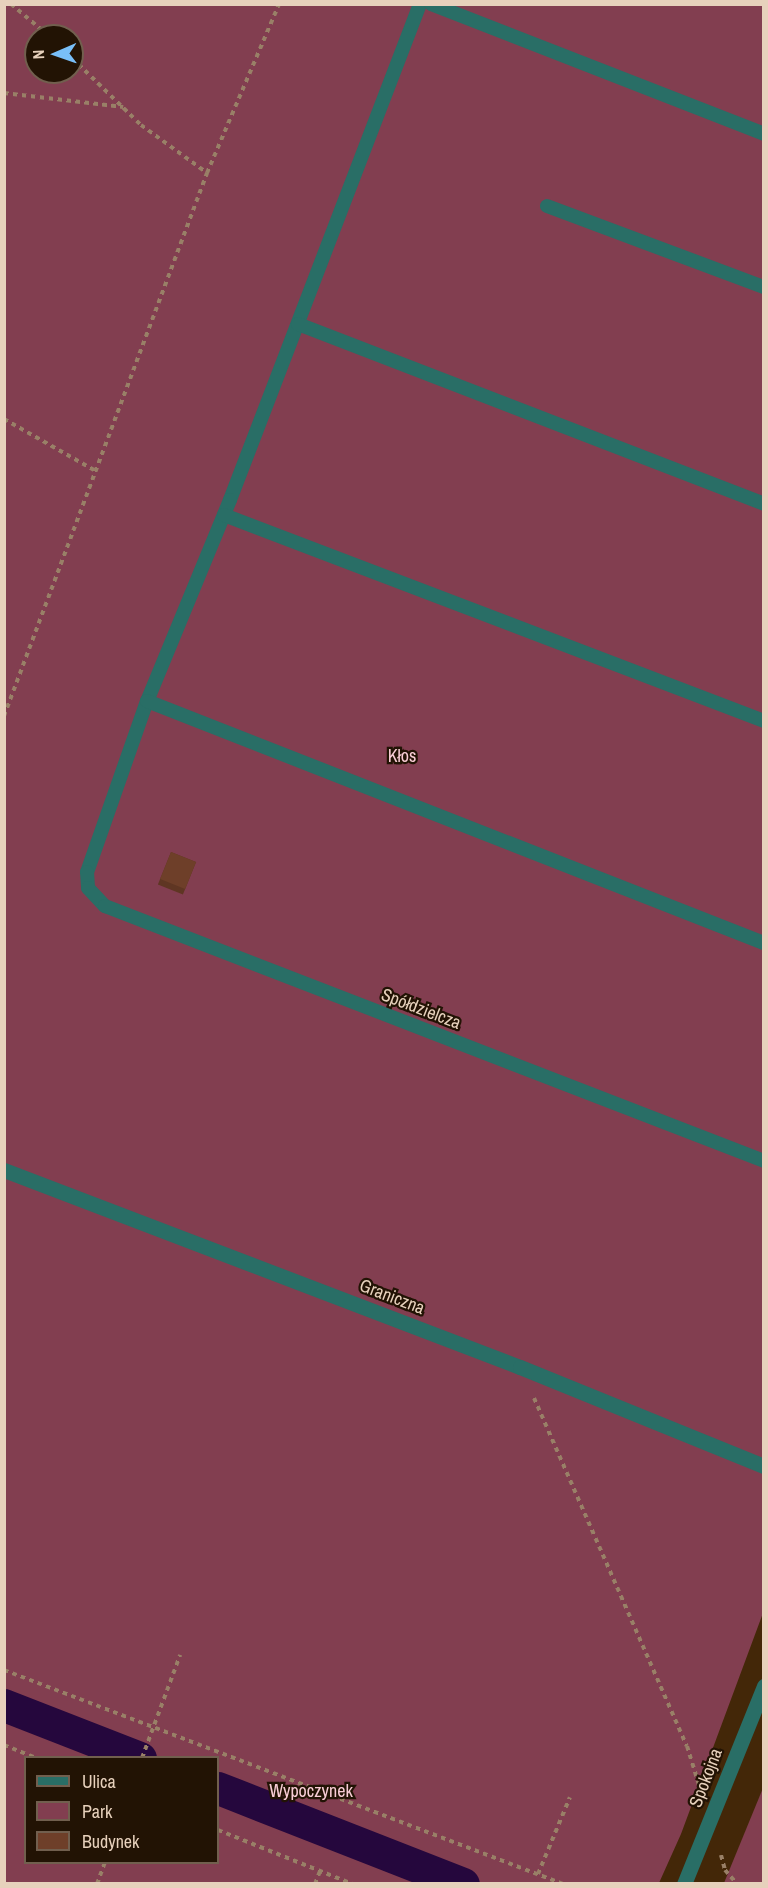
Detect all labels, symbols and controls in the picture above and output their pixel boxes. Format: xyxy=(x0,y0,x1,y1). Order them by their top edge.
north arrow xyxy=(24,24,84,84)
text: N xyxy=(27,49,49,60)
park label: Kłos xyxy=(388,745,416,767)
street label: Spółdzielcza xyxy=(378,984,464,1034)
street label: Graniczna xyxy=(356,1275,428,1319)
street label: Spokojna xyxy=(685,1745,727,1811)
legend xyxy=(24,1756,219,1864)
text: Ulica xyxy=(82,1769,116,1794)
park label: Wypoczynek xyxy=(269,1780,353,1802)
text: Park xyxy=(82,1799,112,1824)
text: Budynek xyxy=(82,1829,139,1854)

